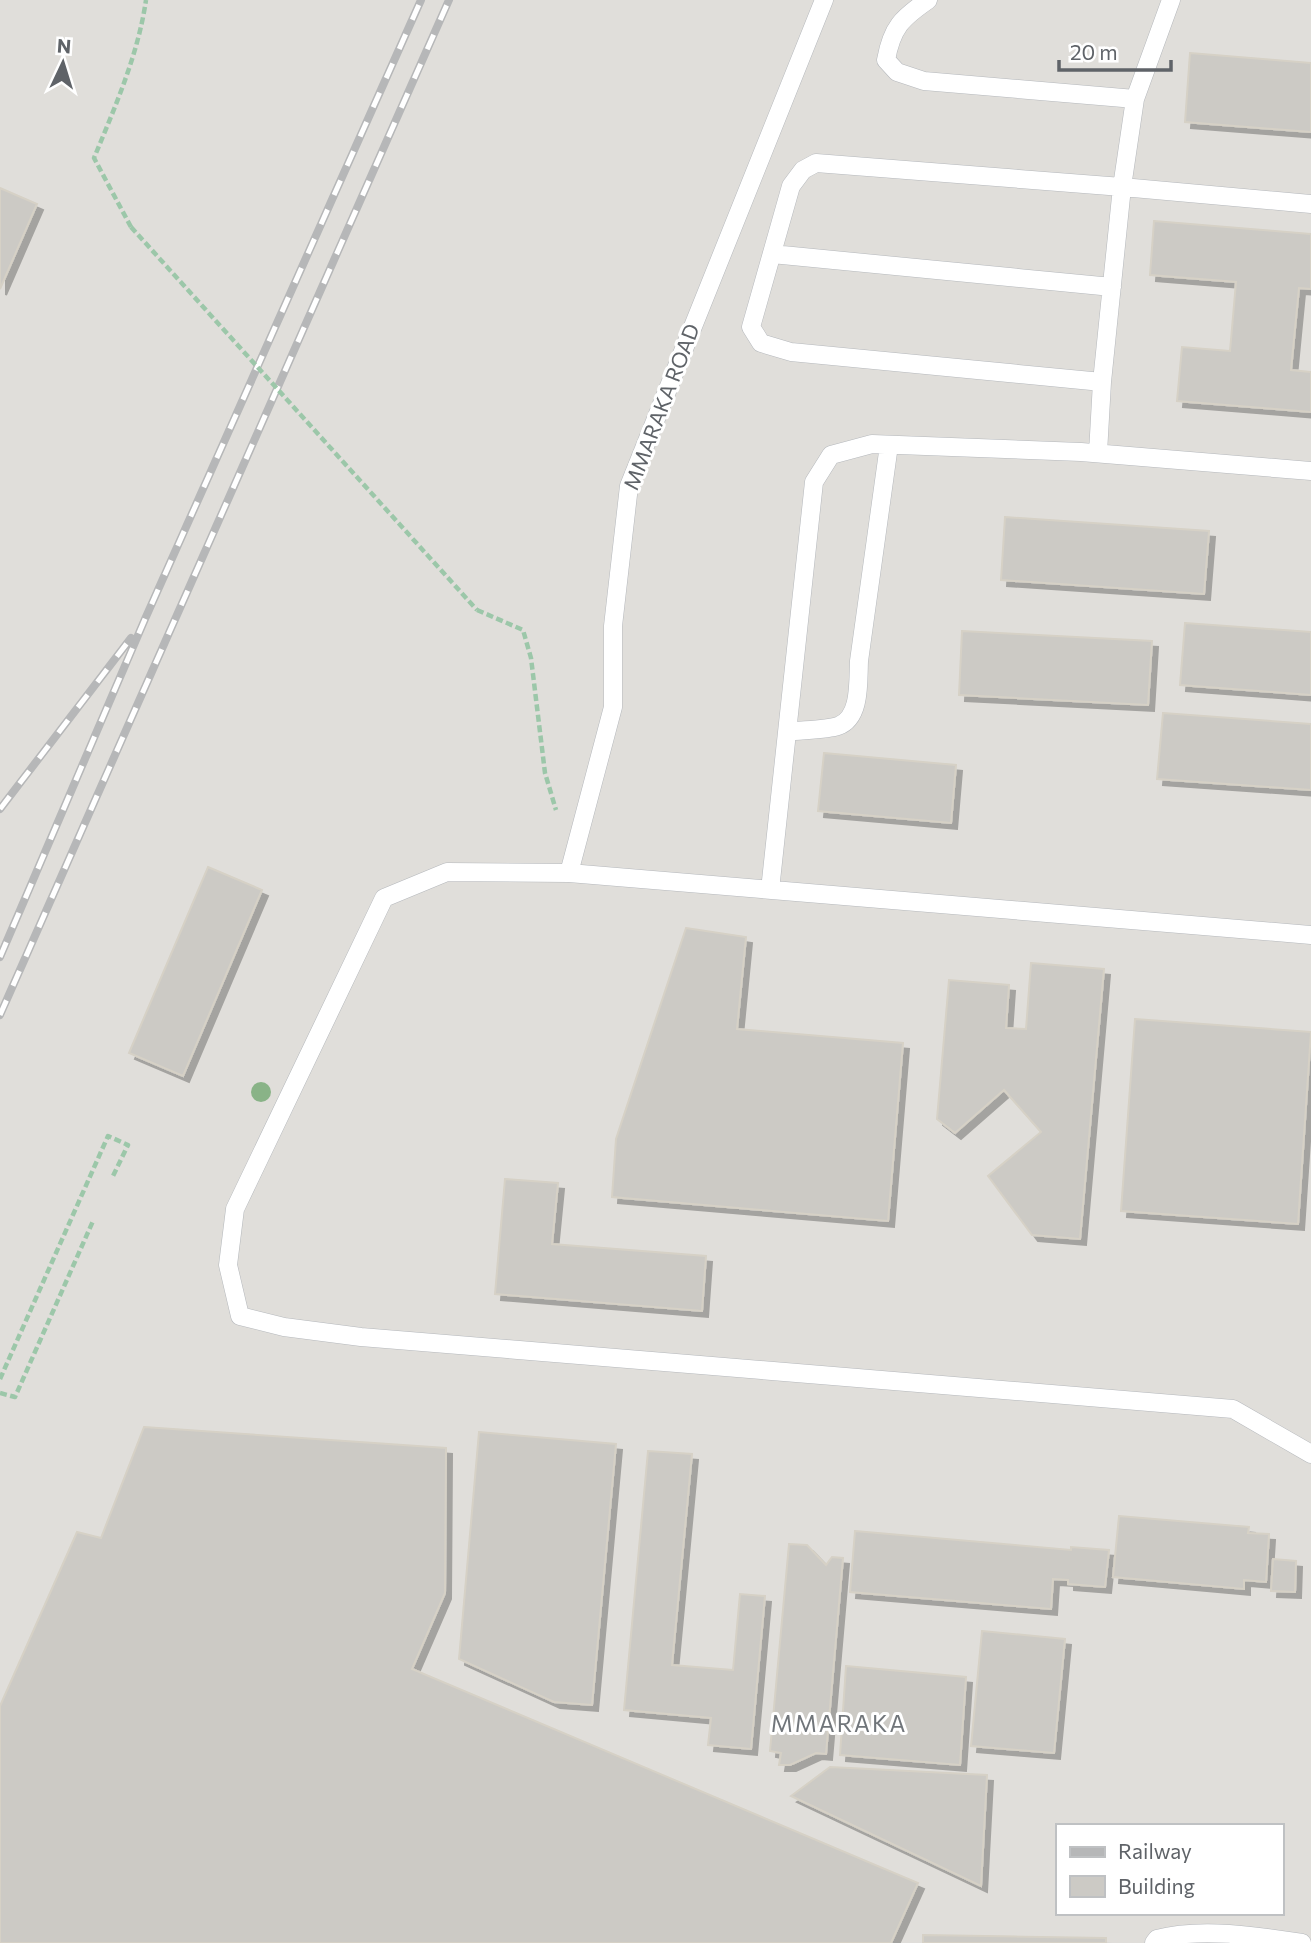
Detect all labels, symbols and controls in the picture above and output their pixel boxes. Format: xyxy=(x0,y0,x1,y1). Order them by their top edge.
north arrow xyxy=(28,28,98,98)
scale bar xyxy=(1059,28,1171,72)
text: N xyxy=(56,34,72,58)
text: 20 m xyxy=(1070,39,1118,64)
street label: MMARAKA ROAD xyxy=(617,320,704,493)
district label: MMARAKA xyxy=(771,1709,907,1737)
legend xyxy=(1056,1824,1283,1915)
text: Railway xyxy=(1118,1838,1192,1863)
text: Building xyxy=(1118,1873,1195,1898)

